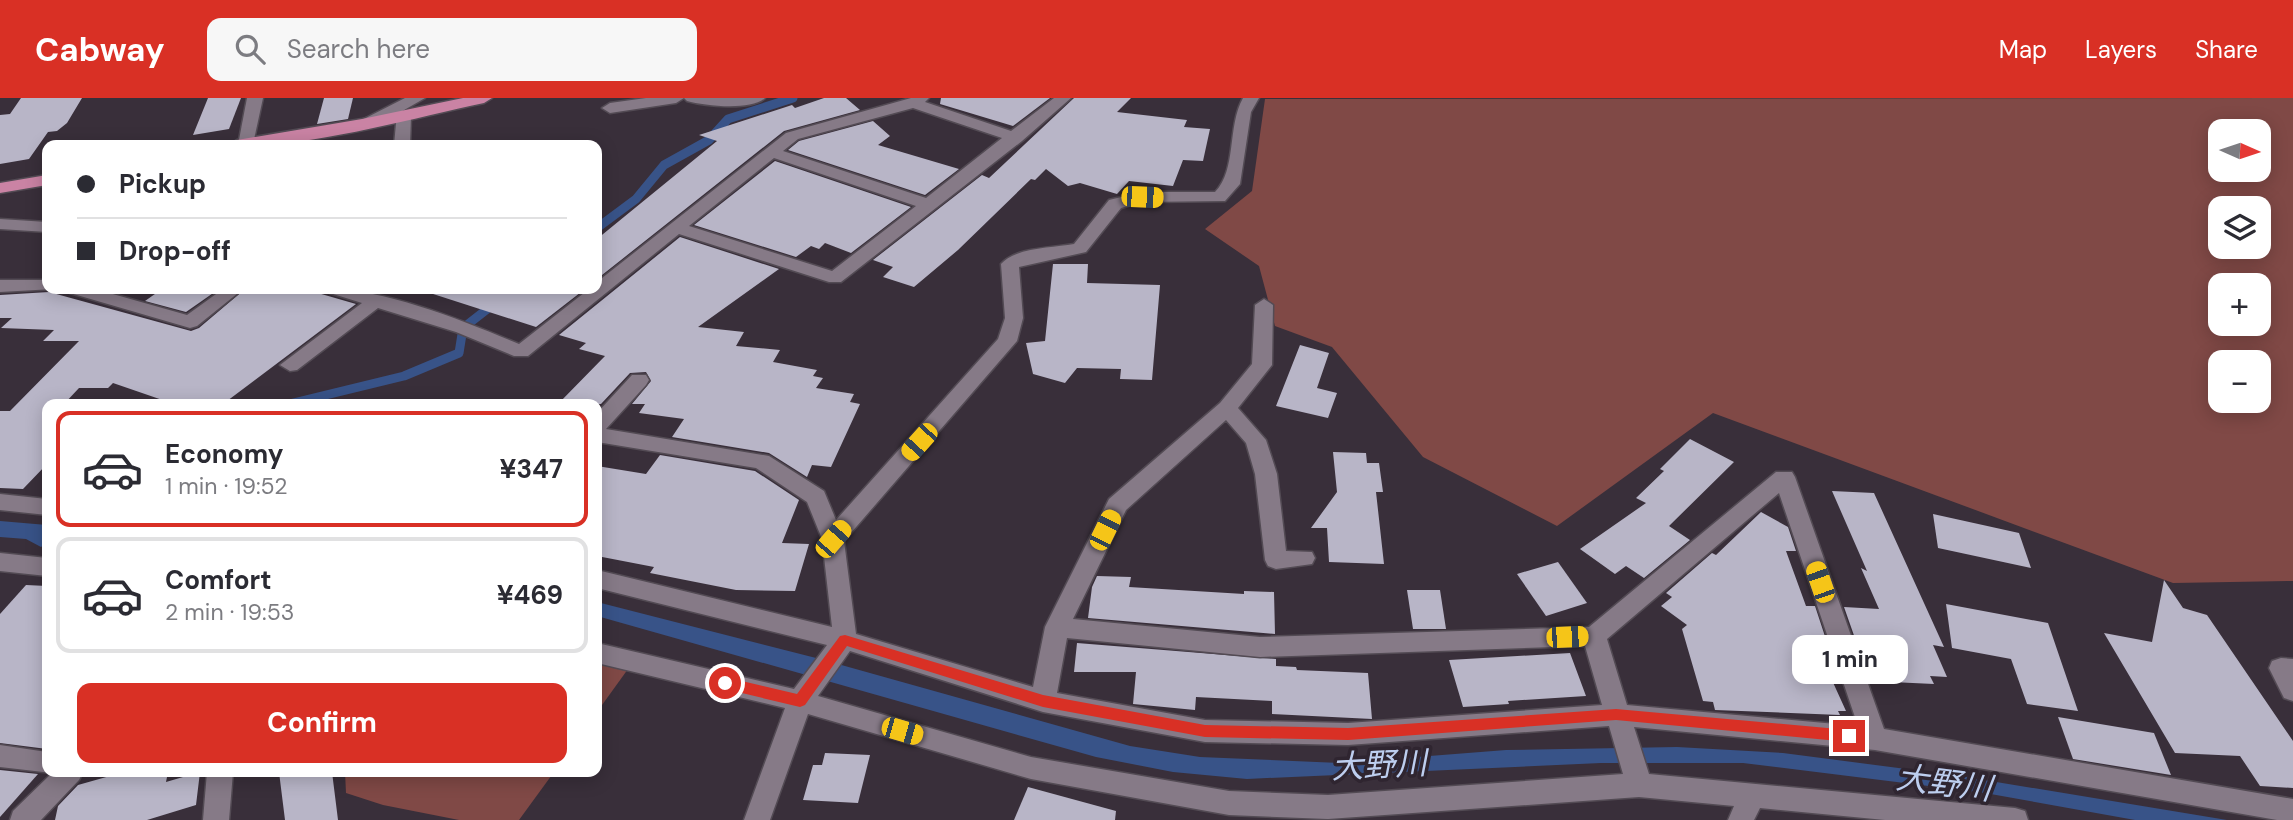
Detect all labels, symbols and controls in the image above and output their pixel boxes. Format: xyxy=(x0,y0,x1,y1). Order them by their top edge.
search box xyxy=(207,18,697,81)
text: Cabway xyxy=(35,28,165,71)
icon: search xyxy=(231,30,269,68)
text: Search here xyxy=(287,32,430,66)
text: Map xyxy=(1999,34,2047,65)
text: Layers xyxy=(2085,34,2157,65)
text: Share xyxy=(2195,34,2258,65)
north arrow xyxy=(2208,119,2272,182)
map controls xyxy=(2208,119,2271,413)
text: Pickup xyxy=(119,167,206,201)
car xyxy=(1121,186,1164,208)
button: layers xyxy=(2208,196,2271,259)
text: Drop-off xyxy=(119,234,231,268)
button: + xyxy=(2208,273,2271,336)
button: − xyxy=(2208,350,2271,413)
car xyxy=(898,419,941,465)
text: Economy xyxy=(165,437,283,471)
icon: car xyxy=(81,438,144,501)
text: ¥347 xyxy=(500,452,563,486)
text: 1 min · 19:52 xyxy=(165,471,287,501)
car xyxy=(1087,507,1124,553)
car xyxy=(812,516,855,562)
car xyxy=(1804,559,1837,605)
text: Comfort xyxy=(165,563,271,597)
icon: car xyxy=(81,564,144,627)
text: ¥469 xyxy=(497,578,563,612)
text: 2 min · 19:53 xyxy=(165,597,294,627)
car xyxy=(1546,626,1589,648)
callout: 1 min xyxy=(1791,634,1907,684)
text: 1 min xyxy=(1822,644,1878,674)
route start xyxy=(709,667,741,699)
button: Confirm xyxy=(77,683,567,763)
car xyxy=(879,715,926,747)
route end xyxy=(1833,720,1865,752)
water label: 大野川 xyxy=(1330,741,1431,788)
water label: 大野川 xyxy=(1894,756,1997,810)

